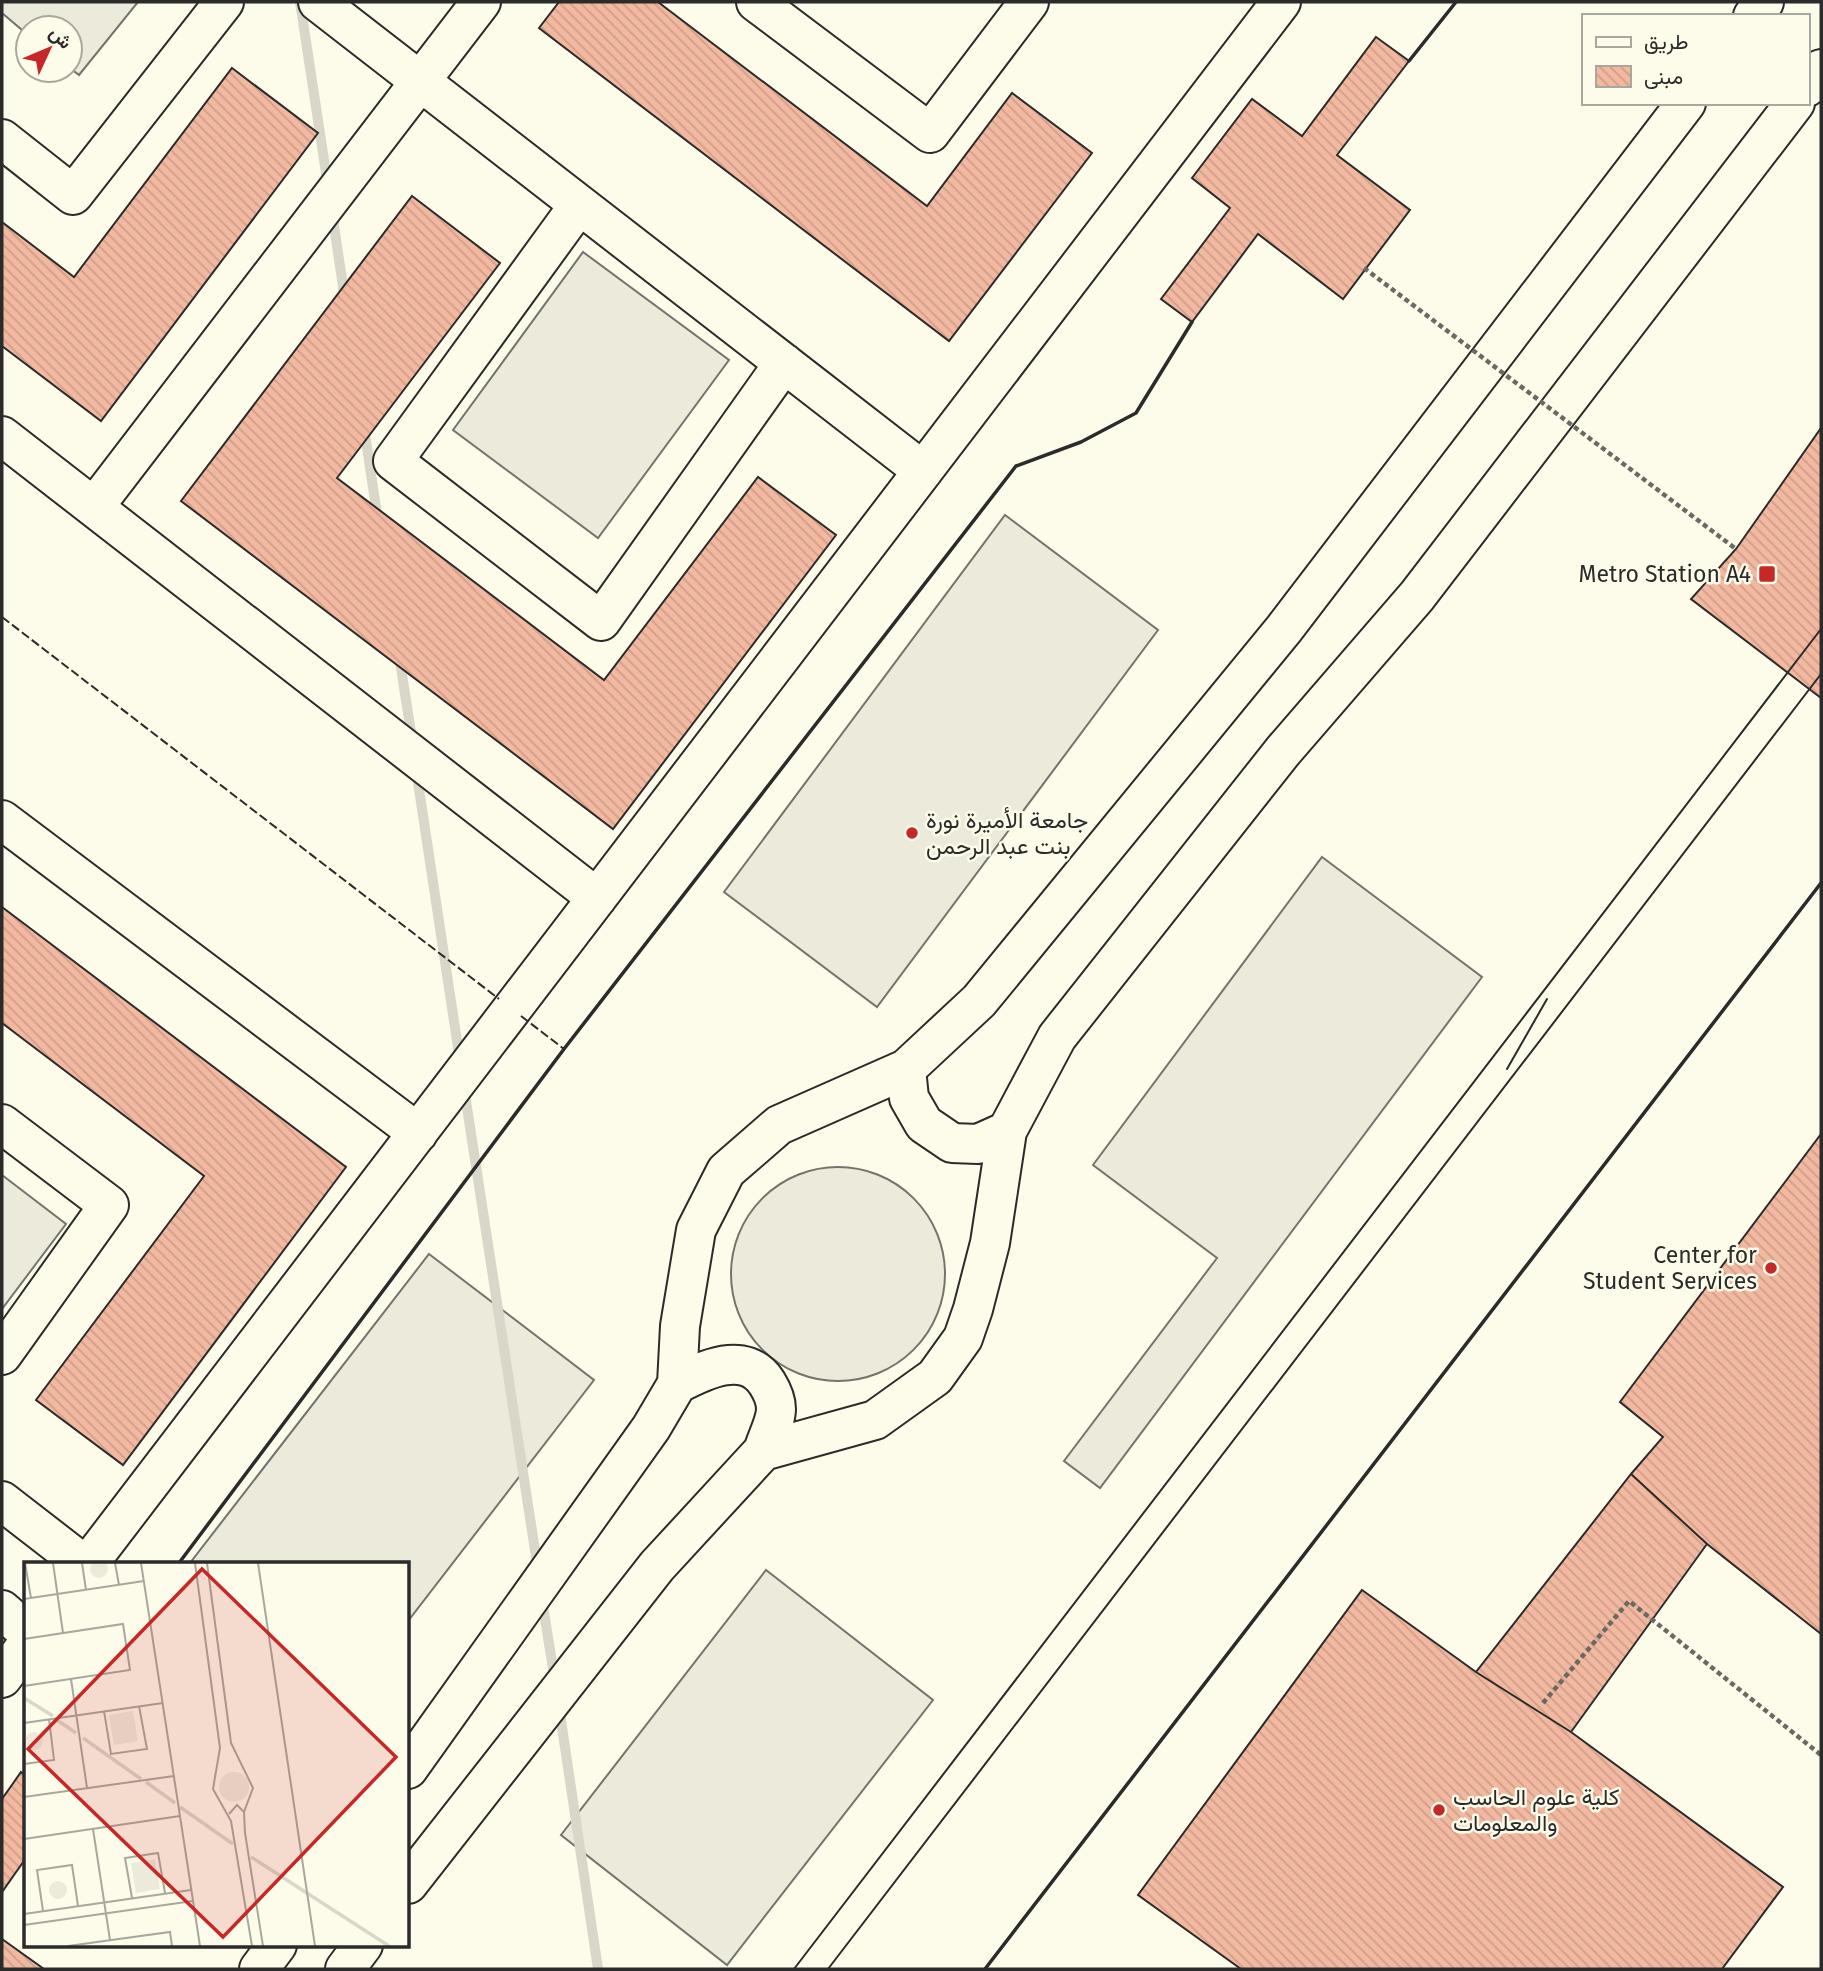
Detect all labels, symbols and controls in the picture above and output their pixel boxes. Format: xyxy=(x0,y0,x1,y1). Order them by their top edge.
north arrow xyxy=(14,14,84,84)
legend xyxy=(1582,14,1809,105)
text: ش xyxy=(45,21,77,54)
text: طريق xyxy=(1644,29,1689,55)
text: مبنى xyxy=(1644,64,1683,90)
place label: Metro Station A4 xyxy=(1579,560,1751,588)
marker: Metro Station A4 xyxy=(1757,564,1777,584)
place label: جامعة الأميرة نورة بنت عبد الرحمن xyxy=(926,806,1088,861)
marker: جامعة الأميرة نورة بنت عبد الرحمن xyxy=(904,825,920,841)
place label: Center for Student Services xyxy=(1583,1241,1757,1295)
marker: Center for Student Services xyxy=(1763,1260,1779,1276)
inset map xyxy=(24,1562,410,1946)
place label: كلية علوم الحاسب والمعلومات xyxy=(1453,1783,1619,1838)
marker: كلية علوم الحاسب والمعلومات xyxy=(1431,1802,1447,1818)

